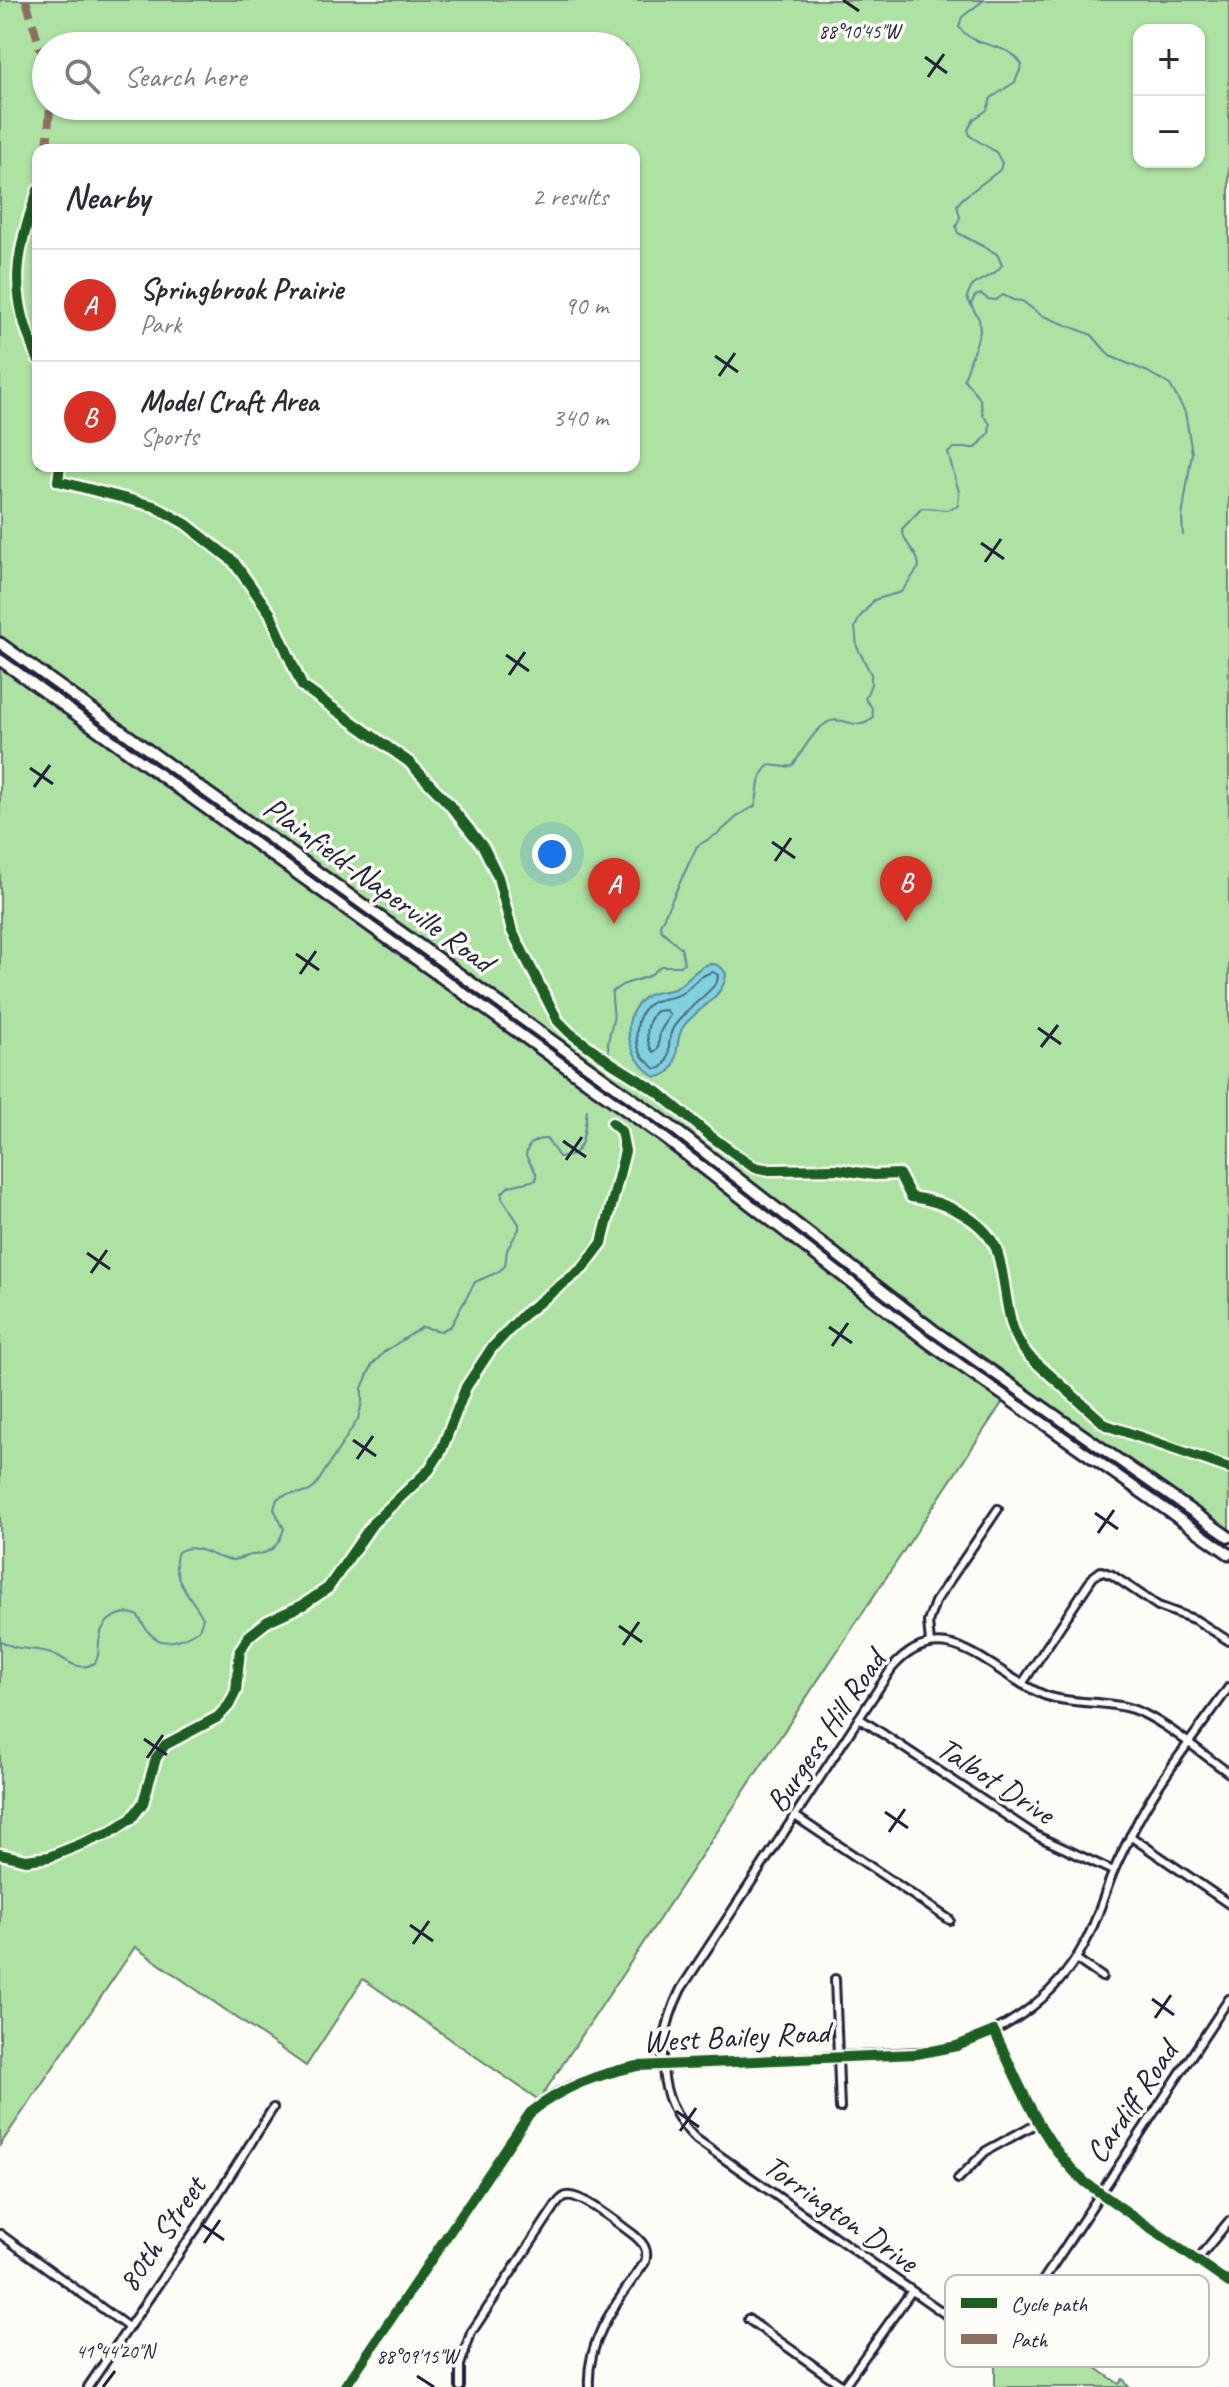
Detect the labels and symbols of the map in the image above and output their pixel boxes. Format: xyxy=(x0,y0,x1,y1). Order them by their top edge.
text: 88°10'45"W xyxy=(818,19,903,44)
street label: Plainfield-Naperville Road xyxy=(255,787,506,984)
your location xyxy=(532,834,572,874)
pin: B xyxy=(880,856,932,922)
pin: A xyxy=(588,858,640,924)
street label: Burgess Hill Road xyxy=(756,1639,897,1820)
street label: Talbot Drive xyxy=(929,1727,1064,1835)
street label: West Bailey Road xyxy=(642,2011,836,2062)
street label: Cardiff Road xyxy=(1076,2030,1189,2171)
street label: Torrington Drive xyxy=(755,2145,928,2283)
street label: 80th Street xyxy=(108,2166,217,2300)
legend xyxy=(945,2275,1209,2367)
text: Cycle path xyxy=(1011,2290,1088,2318)
text: Path xyxy=(1011,2326,1048,2354)
text: 41°44'20"N xyxy=(76,2339,157,2364)
text: 88°09'15"W xyxy=(376,2344,461,2369)

